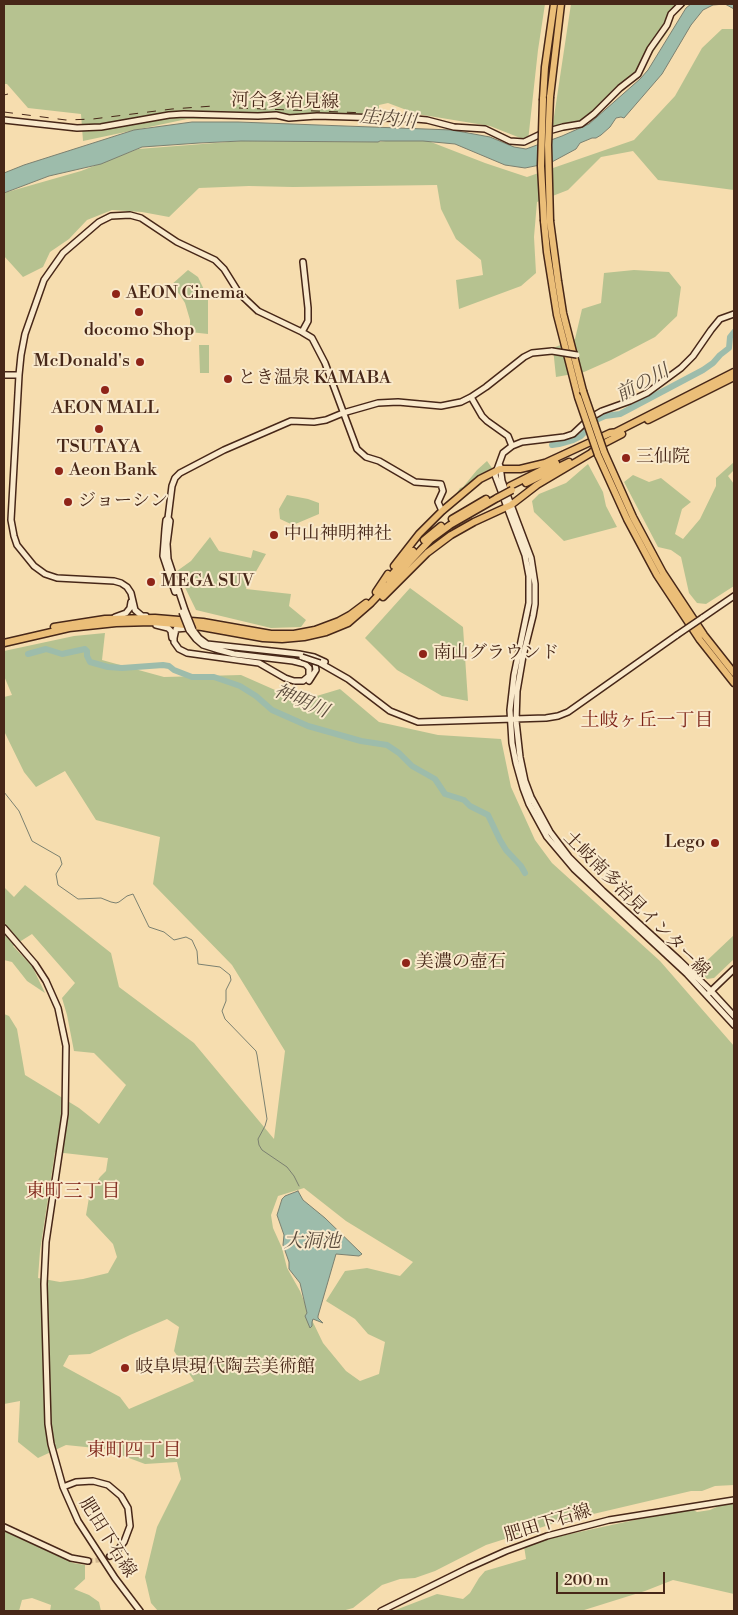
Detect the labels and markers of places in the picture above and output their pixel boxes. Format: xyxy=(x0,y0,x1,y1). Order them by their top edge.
place label: AEON Cinema xyxy=(126,283,245,305)
marker: AEON Cinema xyxy=(110,288,122,300)
marker: docomo Shop xyxy=(133,306,145,318)
place label: docomo Shop xyxy=(84,320,194,342)
place label: McDonald's xyxy=(34,351,130,373)
marker: McDonald's xyxy=(134,356,146,368)
place label: とき温泉 KAMABA xyxy=(238,368,391,390)
marker: とき温泉 KAMABA xyxy=(222,373,234,385)
marker: AEON MALL xyxy=(99,384,111,396)
place label: AEON MALL xyxy=(51,398,159,420)
marker: TSUTAYA xyxy=(93,423,105,435)
place label: TSUTAYA xyxy=(57,437,141,459)
place label: 三仙院 xyxy=(636,447,690,469)
marker: 三仙院 xyxy=(620,452,632,464)
place label: Aeon Bank xyxy=(69,460,156,482)
marker: Aeon Bank xyxy=(53,465,65,477)
place label: ジョーシン xyxy=(78,491,168,513)
marker: ジョーシン xyxy=(62,496,74,508)
place label: 中山神明神社 xyxy=(284,524,392,546)
marker: 中山神明神社 xyxy=(268,529,280,541)
place label: MEGA SUV xyxy=(161,571,254,593)
marker: MEGA SUV xyxy=(145,576,157,588)
place label: 南山グラウンド xyxy=(433,643,559,665)
marker: 南山グラウンド xyxy=(417,648,429,660)
place label: Lego xyxy=(665,832,705,854)
marker: Lego xyxy=(709,837,721,849)
place label: 美濃の壺石 xyxy=(416,952,506,974)
marker: 美濃の壺石 xyxy=(400,957,412,969)
place label: 岐阜県現代陶芸美術館 xyxy=(135,1357,315,1379)
marker: 岐阜県現代陶芸美術館 xyxy=(119,1362,131,1374)

